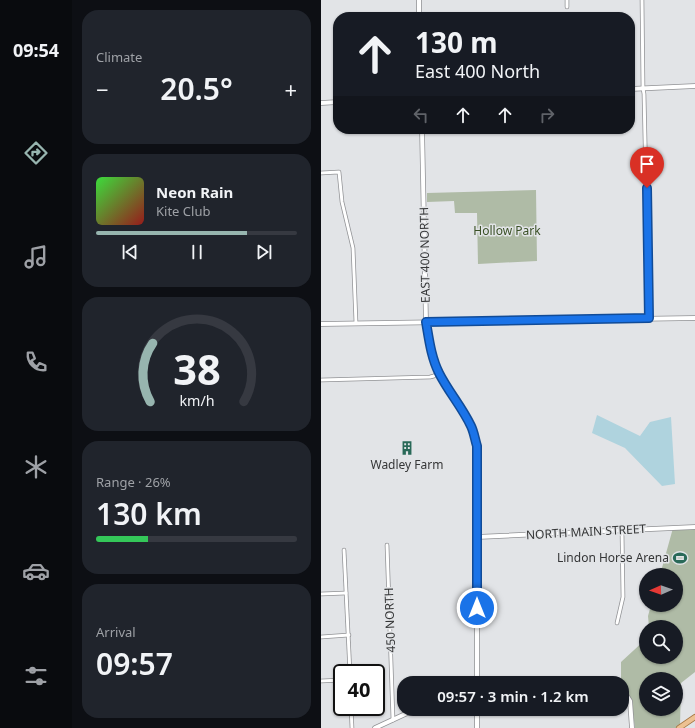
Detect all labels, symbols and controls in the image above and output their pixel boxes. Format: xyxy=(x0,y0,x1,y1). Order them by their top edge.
text: 130 m xyxy=(415,23,498,61)
icon: ahead xyxy=(349,28,401,80)
text: 09:54 xyxy=(13,38,59,62)
text: Climate xyxy=(96,48,142,66)
text: East 400 North xyxy=(415,59,540,83)
text: 20.5° xyxy=(160,68,233,109)
text: − xyxy=(96,74,109,104)
text: + xyxy=(284,74,297,104)
icon: left xyxy=(410,104,432,126)
icon: ahead xyxy=(452,104,474,126)
icon: ahead xyxy=(494,104,516,126)
icon: right xyxy=(536,104,558,126)
icon: directions xyxy=(22,139,50,167)
pin xyxy=(630,147,664,188)
icon: arrive xyxy=(636,153,658,175)
text: Neon Rain xyxy=(156,182,233,202)
text: Kite Club xyxy=(156,202,210,220)
street label: EAST 400 NORTH xyxy=(415,207,434,303)
park label: Hollow Park xyxy=(473,222,541,239)
icon: previous xyxy=(119,241,141,263)
icon: pause xyxy=(186,241,208,263)
icon: next xyxy=(253,241,275,263)
icon: music xyxy=(22,243,50,271)
text: 38 xyxy=(173,341,220,397)
icon: phone xyxy=(22,348,50,376)
text: km/h xyxy=(179,391,214,410)
building icon: Wadley Farm xyxy=(399,440,415,456)
icon: climate xyxy=(22,453,50,481)
place label: Wadley Farm xyxy=(370,456,444,473)
text: Range · 26% xyxy=(96,473,171,491)
text: 130 km xyxy=(96,493,202,534)
street label: NORTH MAIN STREET xyxy=(525,520,647,543)
place label: Lindon Horse Arena xyxy=(557,549,669,566)
sports icon: Lindon Horse Arena xyxy=(672,550,688,566)
icon: car xyxy=(22,557,50,585)
north arrow xyxy=(639,568,683,612)
map controls xyxy=(639,568,683,716)
street label: 450 NORTH xyxy=(380,587,399,653)
position arrow xyxy=(456,587,498,629)
button: search xyxy=(639,620,683,664)
text: Arrival xyxy=(96,623,136,641)
text: 09:57 xyxy=(96,643,173,684)
icon: filters xyxy=(22,662,50,690)
speed limit sign: 40 xyxy=(333,664,385,716)
button: layers xyxy=(639,672,683,716)
text: 09:57 · 3 min · 1.2 km xyxy=(437,686,589,706)

